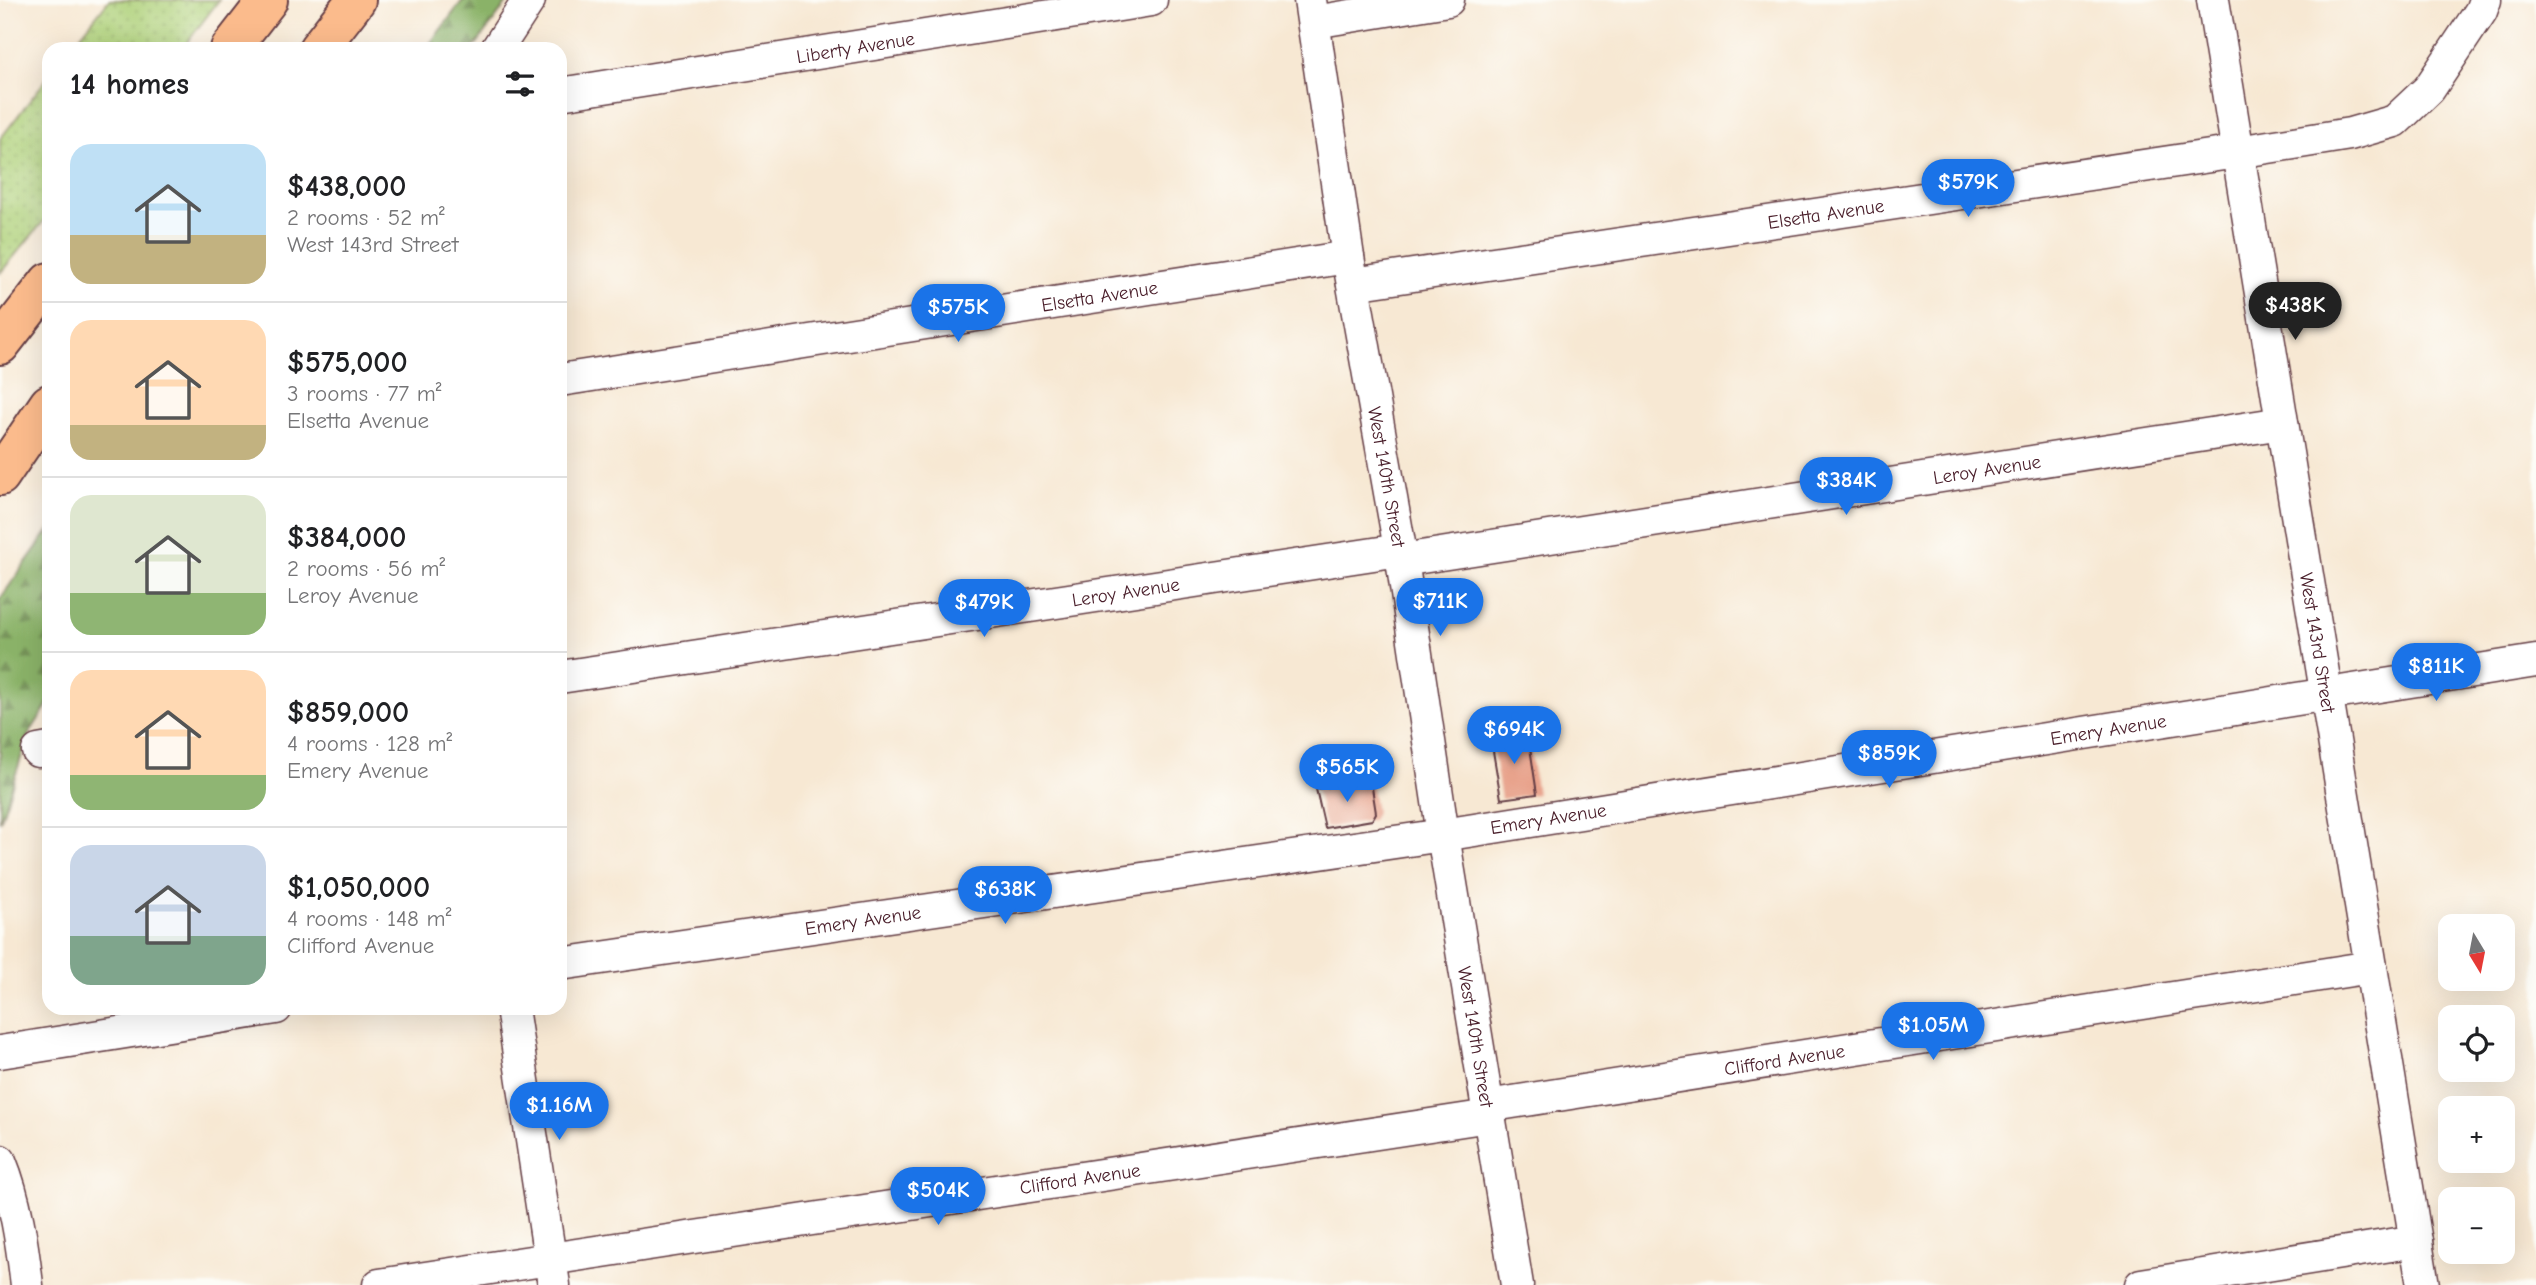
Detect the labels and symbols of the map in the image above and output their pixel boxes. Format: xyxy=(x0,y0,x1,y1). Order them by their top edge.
street label: Liberty Avenue xyxy=(795,28,916,68)
pin: $579K xyxy=(1919,160,2017,219)
street label: Elsetta Avenue xyxy=(1766,195,1886,234)
street label: Elsetta Avenue xyxy=(1040,277,1159,317)
pin: $438K xyxy=(2246,282,2344,342)
pin: $575K xyxy=(909,284,1007,344)
street label: West 140th Street xyxy=(1363,405,1410,549)
street label: Leroy Avenue xyxy=(1932,451,2042,489)
pin: $384K xyxy=(1797,458,1895,517)
street label: West 143rd Street xyxy=(2295,571,2339,715)
street label: Leroy Avenue xyxy=(1070,573,1181,611)
pin: $711K xyxy=(1391,578,1489,638)
pin: $479K xyxy=(935,580,1033,639)
pin: $811K xyxy=(2387,644,2485,703)
pin: $694K xyxy=(1465,706,1563,766)
street label: Emery Avenue xyxy=(2049,710,2168,750)
pin: $859K xyxy=(1840,730,1938,790)
pin: $565K xyxy=(1298,744,1396,804)
street label: Emery Avenue xyxy=(1489,799,1608,839)
pin: $638K xyxy=(956,866,1054,926)
street label: Emery Avenue xyxy=(803,901,922,940)
north arrow xyxy=(2438,914,2515,990)
street label: West 140th Street xyxy=(1453,965,1498,1109)
pin: $1.05M xyxy=(1876,1002,1990,1062)
street label: Clifford Avenue xyxy=(1723,1040,1846,1081)
pin: $1.16M xyxy=(502,1082,616,1142)
street label: Clifford Avenue xyxy=(1018,1159,1142,1199)
pin: $504K xyxy=(889,1168,987,1227)

